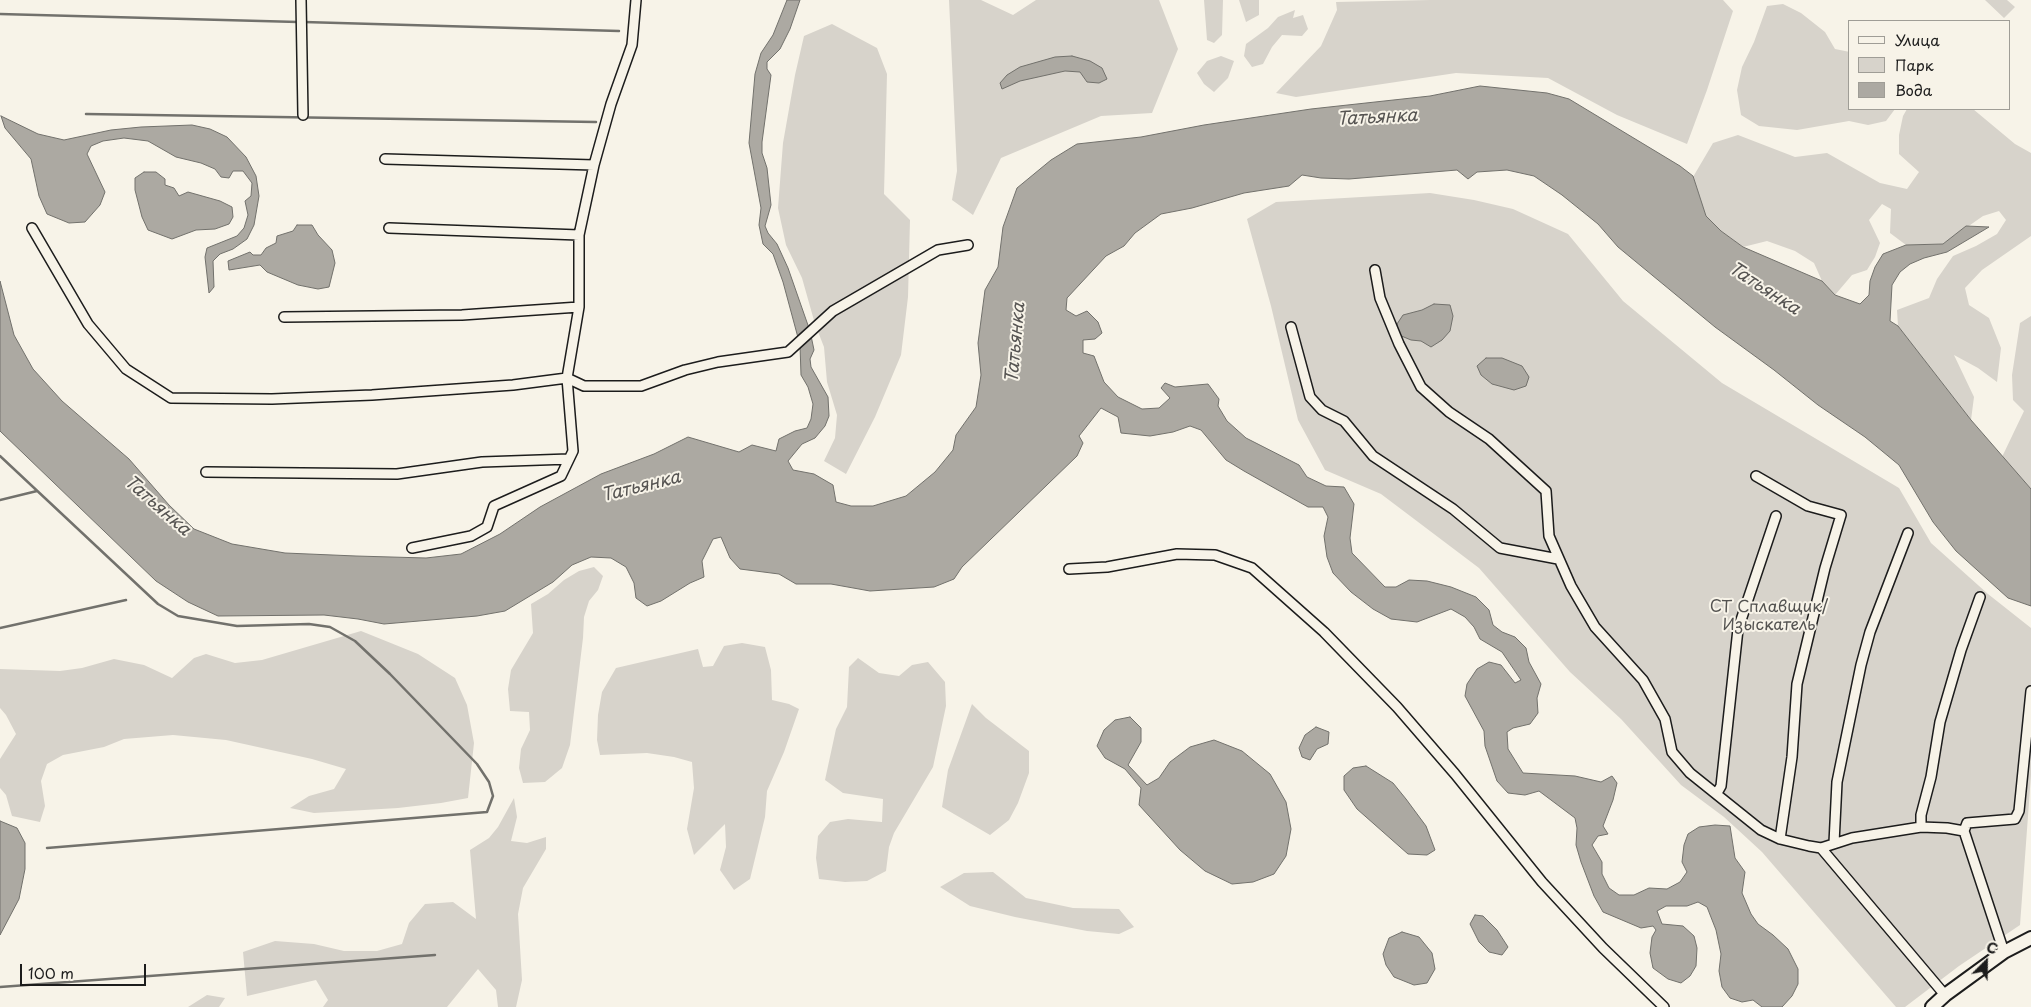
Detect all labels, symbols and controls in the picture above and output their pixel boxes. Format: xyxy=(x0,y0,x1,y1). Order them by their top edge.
legend xyxy=(1848,20,2011,110)
text: Улица xyxy=(1895,28,1940,51)
text: Парк xyxy=(1895,53,1934,76)
text: Вода xyxy=(1895,78,1932,101)
water label: Татьянка xyxy=(1336,105,1418,131)
water label: Татьянка xyxy=(1724,258,1804,320)
water label: Татьянка xyxy=(1002,302,1030,384)
water label: Татьянка xyxy=(599,467,683,507)
water label: Татьянка xyxy=(119,471,195,541)
park label: СТ Сплавщик/ Изыскатель xyxy=(1710,598,1828,636)
text: С xyxy=(1983,936,2001,959)
north arrow xyxy=(1961,937,2011,987)
scale bar xyxy=(22,954,149,986)
text: 100 m xyxy=(28,961,74,984)

